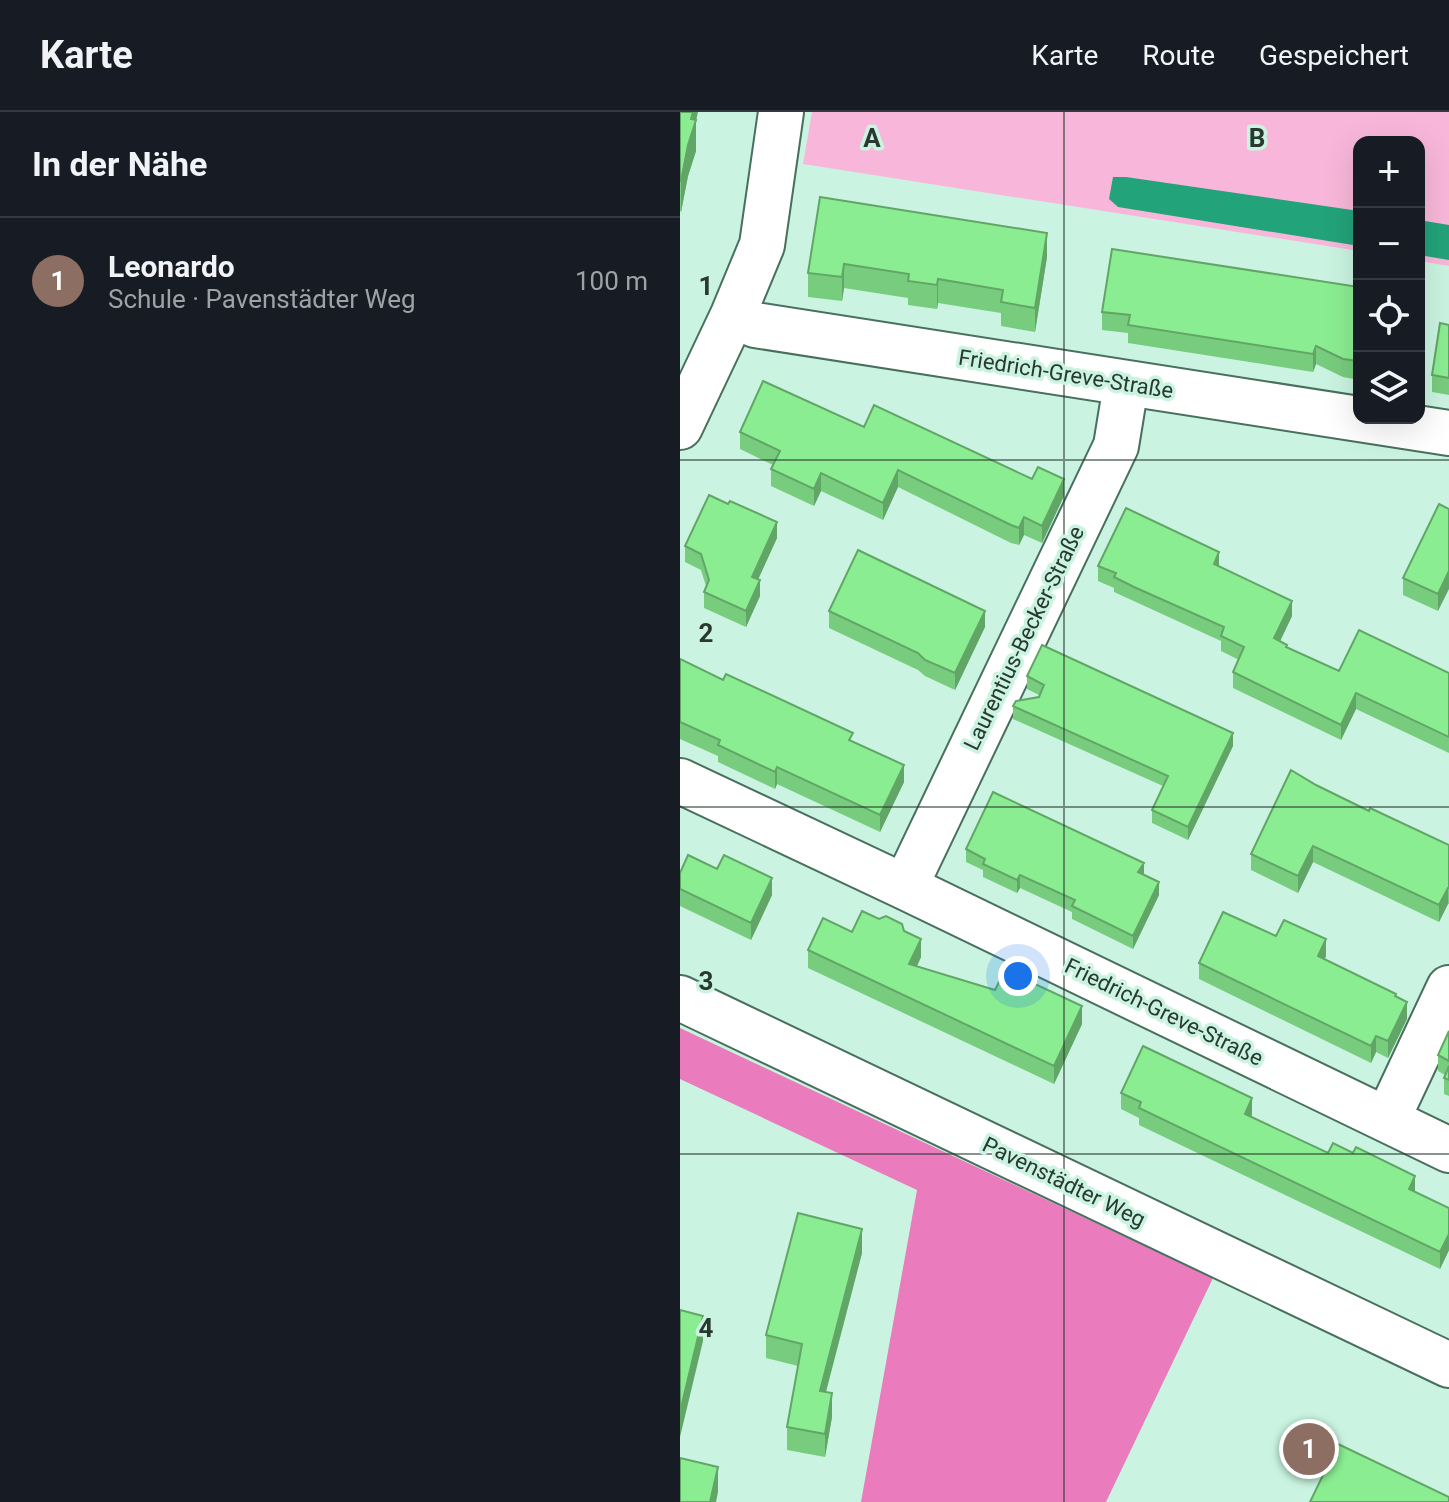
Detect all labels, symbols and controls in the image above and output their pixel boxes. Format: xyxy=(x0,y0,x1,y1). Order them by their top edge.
text: Karte xyxy=(40,33,133,77)
text: Karte xyxy=(1031,39,1098,72)
text: Route xyxy=(1142,39,1215,72)
text: Gespeichert xyxy=(1259,39,1409,72)
text: A xyxy=(863,123,881,153)
text: B xyxy=(1249,123,1265,153)
map controls xyxy=(1353,136,1425,424)
button: + xyxy=(1353,136,1425,208)
text: In der Nähe xyxy=(32,144,207,184)
button: − xyxy=(1353,208,1425,280)
text: Leonardo xyxy=(108,249,235,284)
text: 1 xyxy=(51,266,65,296)
text: 100 m xyxy=(575,266,648,296)
text: 1 xyxy=(699,271,713,301)
button: locate xyxy=(1353,280,1425,352)
text: Schule · Pavenstädter Weg xyxy=(108,284,416,314)
street label: Friedrich-Greve-Straße xyxy=(957,345,1175,403)
button: layers xyxy=(1353,352,1425,424)
street label: Laurentius-Becker-Straße xyxy=(959,522,1089,754)
text: 2 xyxy=(699,618,713,648)
street label: Friedrich-Greve-Straße xyxy=(1061,953,1267,1071)
your location xyxy=(998,956,1038,996)
text: 3 xyxy=(699,966,713,996)
street label: Pavenstädter Weg xyxy=(979,1132,1149,1232)
text: 4 xyxy=(699,1313,714,1343)
pin: 1 xyxy=(1283,1419,1335,1479)

